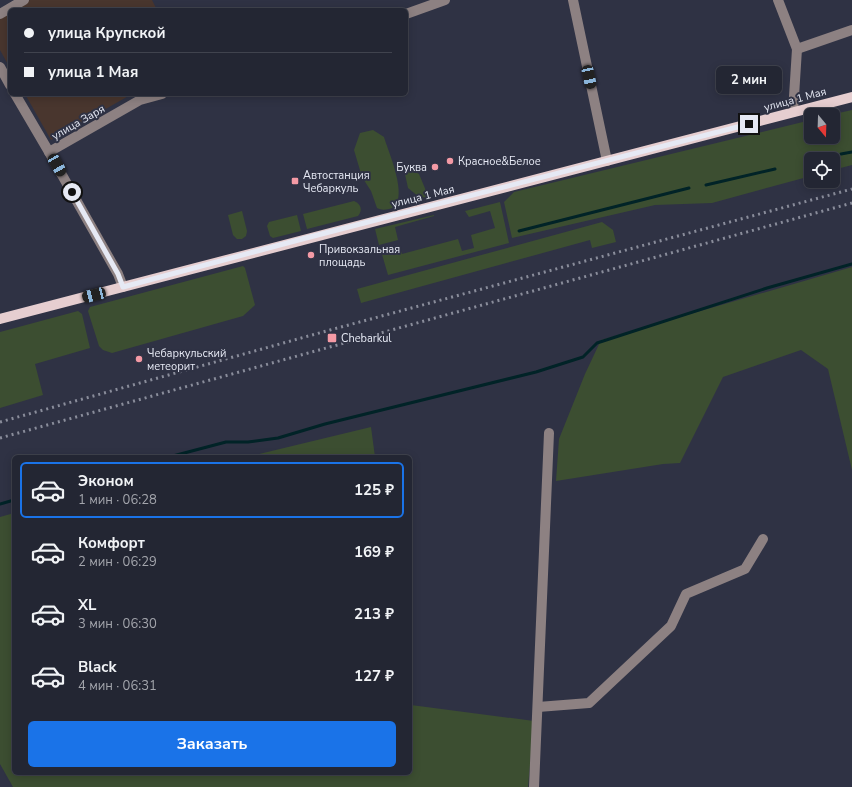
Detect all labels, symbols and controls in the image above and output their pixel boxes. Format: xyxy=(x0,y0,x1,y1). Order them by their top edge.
text: улица Крупской xyxy=(48,23,165,43)
text: улица 1 Мая xyxy=(48,62,138,82)
car xyxy=(581,64,597,90)
callout: 2 мин xyxy=(716,66,782,94)
text: 2 мин xyxy=(731,71,767,89)
street label: улица 1 Мая xyxy=(762,84,828,115)
street label: улица Заря xyxy=(49,101,108,144)
north arrow xyxy=(804,108,840,144)
map controls xyxy=(804,108,840,188)
route end xyxy=(740,115,758,133)
car xyxy=(46,152,68,178)
button: locate xyxy=(804,152,840,188)
place label: Красное&Белое xyxy=(458,154,541,169)
marker: Красное&Белое xyxy=(445,156,455,166)
place label: Буква xyxy=(396,160,427,175)
marker: Буква xyxy=(430,162,440,172)
place label: Автостанция Чебаркуль xyxy=(303,168,370,196)
marker: Автостанция Чебаркуль xyxy=(290,176,300,186)
street label: улица 1 Мая xyxy=(390,181,456,212)
route start xyxy=(63,183,81,201)
place label: Привокзальная площадь xyxy=(319,242,400,270)
marker: Привокзальная площадь xyxy=(306,250,316,260)
car xyxy=(81,286,107,304)
place label: Chebarkul xyxy=(341,331,392,346)
marker: Chebarkul xyxy=(326,332,338,344)
place label: Чебаркульский метеорит xyxy=(147,346,226,374)
marker: Чебаркульский метеорит xyxy=(134,354,144,364)
text: Эконом xyxy=(78,471,134,491)
icon: car xyxy=(30,472,66,508)
text: 125 ₽ xyxy=(354,480,394,500)
text: 1 мин · 06:28 xyxy=(78,491,157,509)
text: Комфорт xyxy=(78,533,145,553)
icon: car xyxy=(30,534,66,570)
text: 169 ₽ xyxy=(354,542,394,562)
text: 2 мин · 06:29 xyxy=(78,553,157,571)
text: XL xyxy=(78,595,97,615)
icon: car xyxy=(30,596,66,632)
text: 213 ₽ xyxy=(354,604,394,624)
text: 3 мин · 06:30 xyxy=(78,615,157,633)
text: Black xyxy=(78,657,116,677)
icon: car xyxy=(30,658,66,694)
text: 127 ₽ xyxy=(354,666,394,686)
text: 4 мин · 06:31 xyxy=(78,677,157,695)
button: Заказать xyxy=(28,721,396,767)

